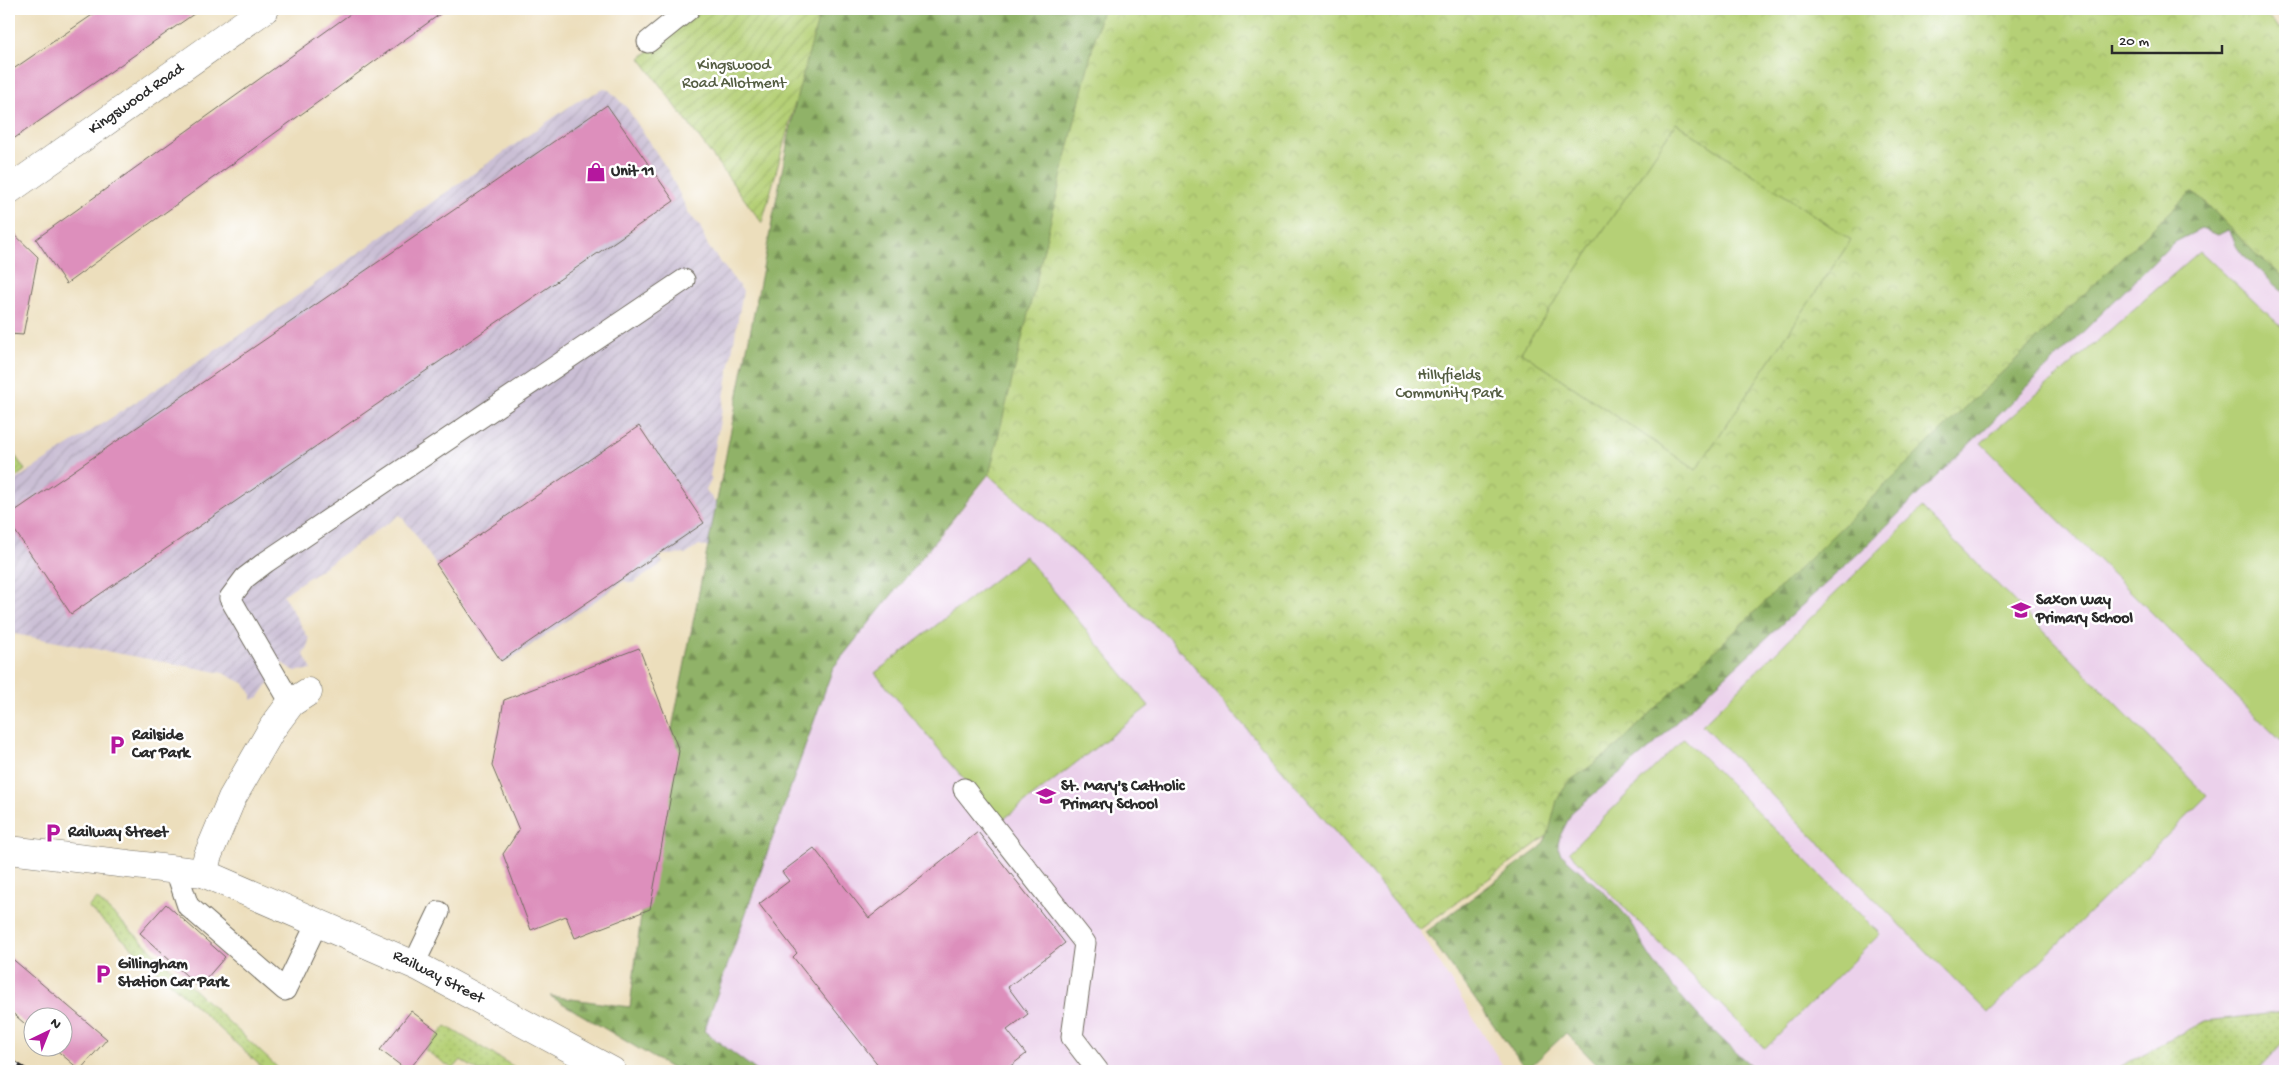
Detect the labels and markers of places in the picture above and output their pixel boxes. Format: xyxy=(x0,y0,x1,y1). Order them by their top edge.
shop icon: Unit 11 xyxy=(585,161,607,183)
place label: Unit 11 xyxy=(611,163,655,182)
place label: Saxon Way Primary School xyxy=(2035,592,2134,629)
school or university icon: Saxon Way Primary School xyxy=(2010,599,2032,621)
place label: Railside Car Park xyxy=(131,727,191,764)
parking icon: Railside Car Park xyxy=(106,734,128,756)
place label: St. Mary's Catholic Primary School xyxy=(1060,778,1186,815)
school or university icon: St. Mary's Catholic Primary School xyxy=(1035,785,1057,807)
parking icon: Railway Street xyxy=(42,822,64,844)
place label: Railway Street xyxy=(67,824,169,843)
place label: Gillingham Station Car Park xyxy=(118,956,230,993)
parking icon: Gillingham Station Car Park xyxy=(92,963,114,985)

